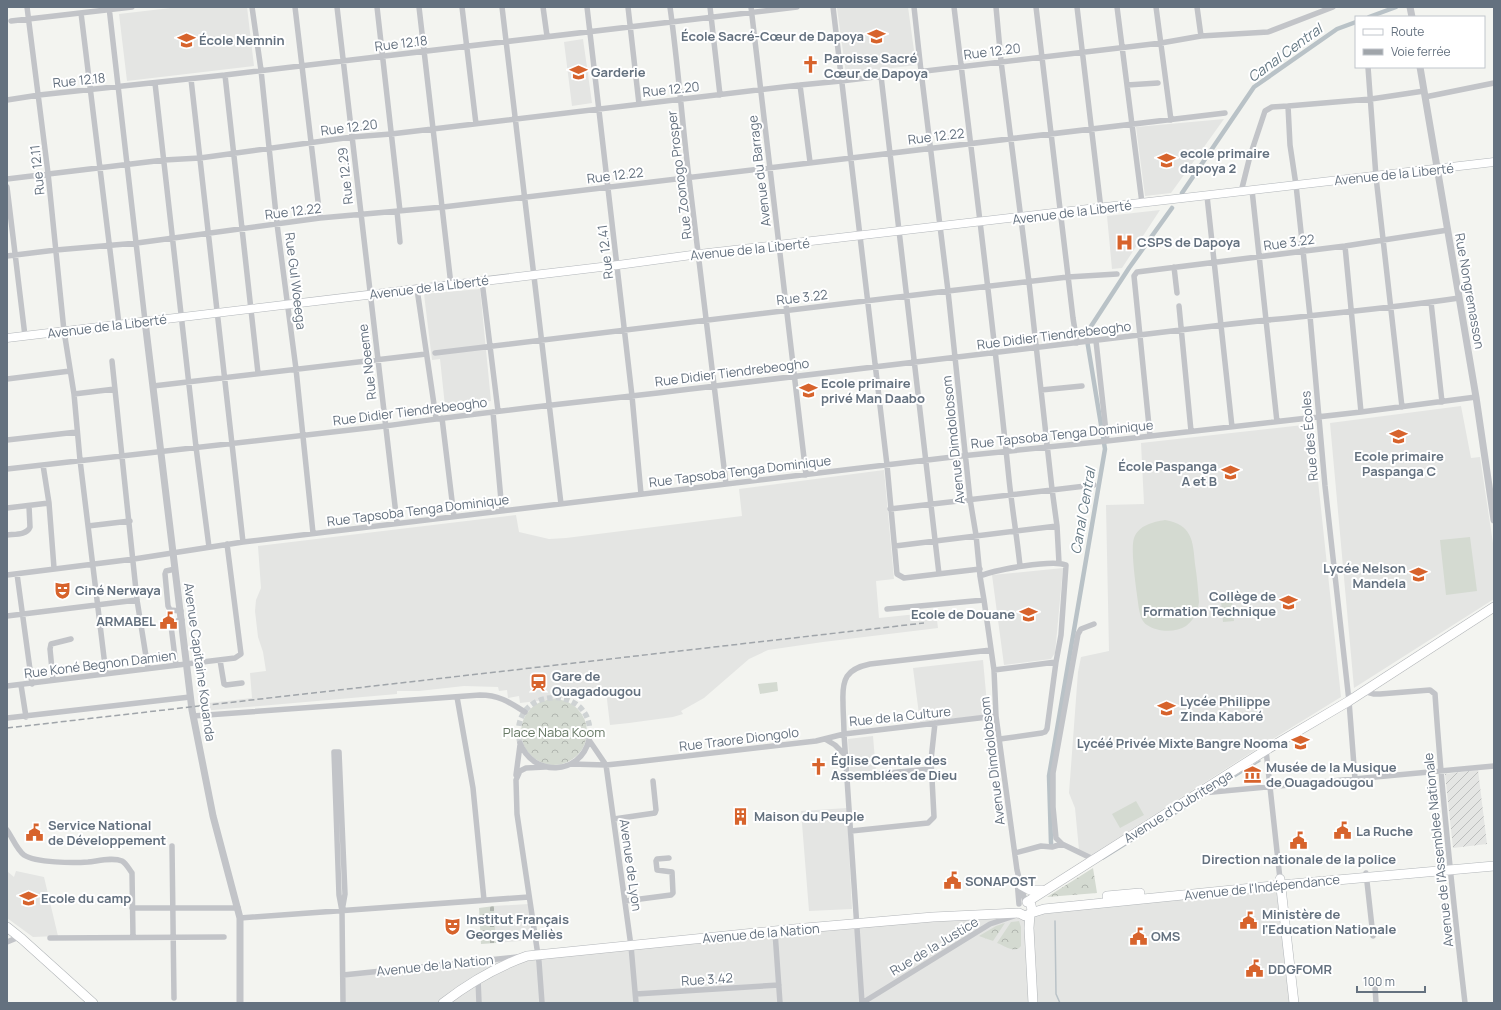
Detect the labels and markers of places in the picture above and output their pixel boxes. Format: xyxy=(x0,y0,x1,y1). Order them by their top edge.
school or university icon: École Sacré-Cœur de Dapoya xyxy=(867,26,887,46)
place label: École Sacré-Cœur de Dapoya xyxy=(681,27,864,45)
school or university icon: École Nemnin xyxy=(176,30,196,50)
place label: École Nemnin xyxy=(199,31,285,49)
place label: Paroisse Sacré Cœur de Dapoya xyxy=(824,49,928,82)
church icon: Paroisse Sacré Cœur de Dapoya xyxy=(801,55,821,75)
school or university icon: Garderie xyxy=(568,62,588,82)
place label: Garderie xyxy=(591,63,646,81)
place label: ecole primaire dapoya 2 xyxy=(1180,144,1270,177)
school or university icon: ecole primaire dapoya 2 xyxy=(1157,150,1177,170)
hospital icon: CSPS de Dapoya xyxy=(1114,232,1134,252)
place label: CSPS de Dapoya xyxy=(1137,233,1240,251)
place label: Ecole primaire privé Man Daabo xyxy=(821,374,925,407)
school or university icon: Ecole primaire privé Man Daabo xyxy=(798,380,818,400)
school or university icon: Ecole primaire Paspanga C xyxy=(1389,427,1409,447)
place label: Ecole primaire Paspanga C xyxy=(1354,447,1444,480)
place label: École Paspanga A et B xyxy=(1118,457,1217,490)
school or university icon: École Paspanga A et B xyxy=(1220,463,1240,483)
place label: Lycée Nelson Mandela xyxy=(1323,559,1406,592)
school or university icon: Lycée Nelson Mandela xyxy=(1409,565,1429,585)
theatre icon: Ciné Nerwaya xyxy=(52,580,72,600)
place label: Ciné Nerwaya xyxy=(75,581,161,599)
place label: Collège de Formation Technique xyxy=(1143,587,1276,620)
school or university icon: Collège de Formation Technique xyxy=(1279,593,1299,613)
school or university icon: Ecole de Douane xyxy=(1018,604,1038,624)
place label: Ecole de Douane xyxy=(911,605,1015,623)
public building icon: ARMABEL xyxy=(159,611,179,631)
place label: ARMABEL xyxy=(96,612,156,630)
place label: Gare de Ouagadougou xyxy=(552,667,641,700)
station icon: Gare de Ouagadougou xyxy=(529,673,549,693)
place label: Lycée Philippe Zinda Kaboré xyxy=(1180,692,1270,725)
school or university icon: Lycée Philippe Zinda Kaboré xyxy=(1157,698,1177,718)
school or university icon: Lycéé Privée Mixte Bangre Nooma xyxy=(1291,733,1311,753)
place label: Lycéé Privée Mixte Bangre Nooma xyxy=(1077,734,1288,752)
place label: Église Centale des Assemblées de Dieu xyxy=(831,751,957,784)
church icon: Église Centale des Assemblées de Dieu xyxy=(808,757,828,777)
place label: Musée de la Musique de Ouagadougou xyxy=(1266,758,1397,791)
museum icon: Musée de la Musique de Ouagadougou xyxy=(1243,764,1263,784)
building icon: Maison du Peuple xyxy=(731,806,751,826)
place label: Maison du Peuple xyxy=(754,807,865,825)
place label: Service National de Développement xyxy=(48,816,167,849)
public building icon: La Ruche xyxy=(1333,821,1353,841)
public building icon: Service National de Développement xyxy=(25,822,45,842)
place label: La Ruche xyxy=(1356,822,1413,840)
public building icon: Direction nationale de la police xyxy=(1289,830,1309,850)
place label: Direction nationale de la police xyxy=(1202,850,1396,868)
public building icon: SONAPOST xyxy=(942,871,962,891)
place label: SONAPOST xyxy=(965,872,1036,890)
school or university icon: Ecole du camp xyxy=(18,888,38,908)
place label: Ecole du camp xyxy=(41,889,131,907)
place label: Ministère de l'Education Nationale xyxy=(1262,905,1396,938)
place label: Institut Français Georges Meliès xyxy=(466,910,569,943)
public building icon: Ministère de l'Education Nationale xyxy=(1239,911,1259,931)
theatre icon: Institut Français Georges Meliès xyxy=(443,916,463,936)
public building icon: OMS xyxy=(1128,926,1148,946)
place label: OMS xyxy=(1151,927,1181,945)
public building icon: DDGFOMR xyxy=(1245,959,1265,979)
place label: DDGFOMR xyxy=(1268,960,1332,978)

